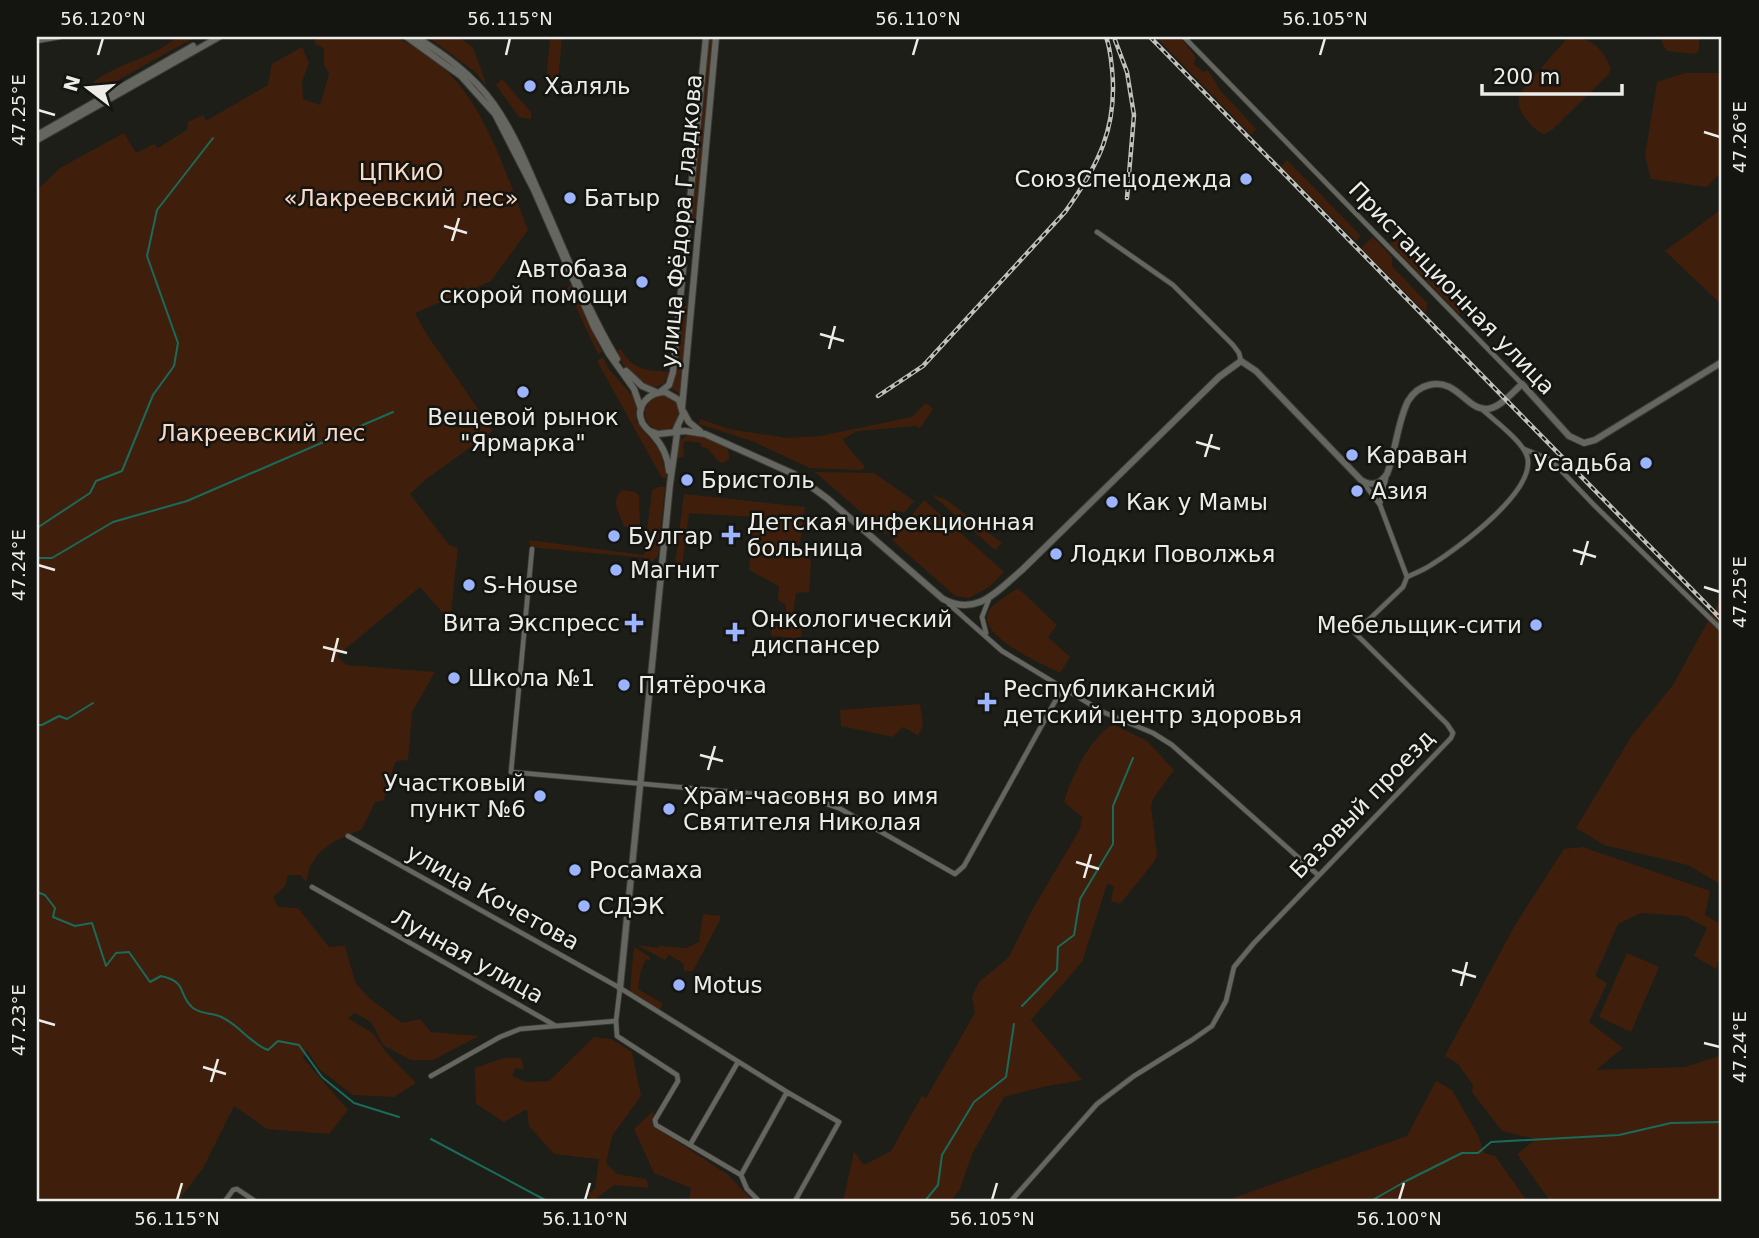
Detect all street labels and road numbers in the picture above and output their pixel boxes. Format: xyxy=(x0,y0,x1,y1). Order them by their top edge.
street label: улица Фёдора Гладкова xyxy=(655,73,707,369)
street label: Пристанционная улица xyxy=(1344,176,1560,400)
street label: Базовый проезд xyxy=(1285,724,1439,884)
street label: улица Кочетова xyxy=(402,839,584,955)
street label: Лунная улица xyxy=(388,904,548,1008)

